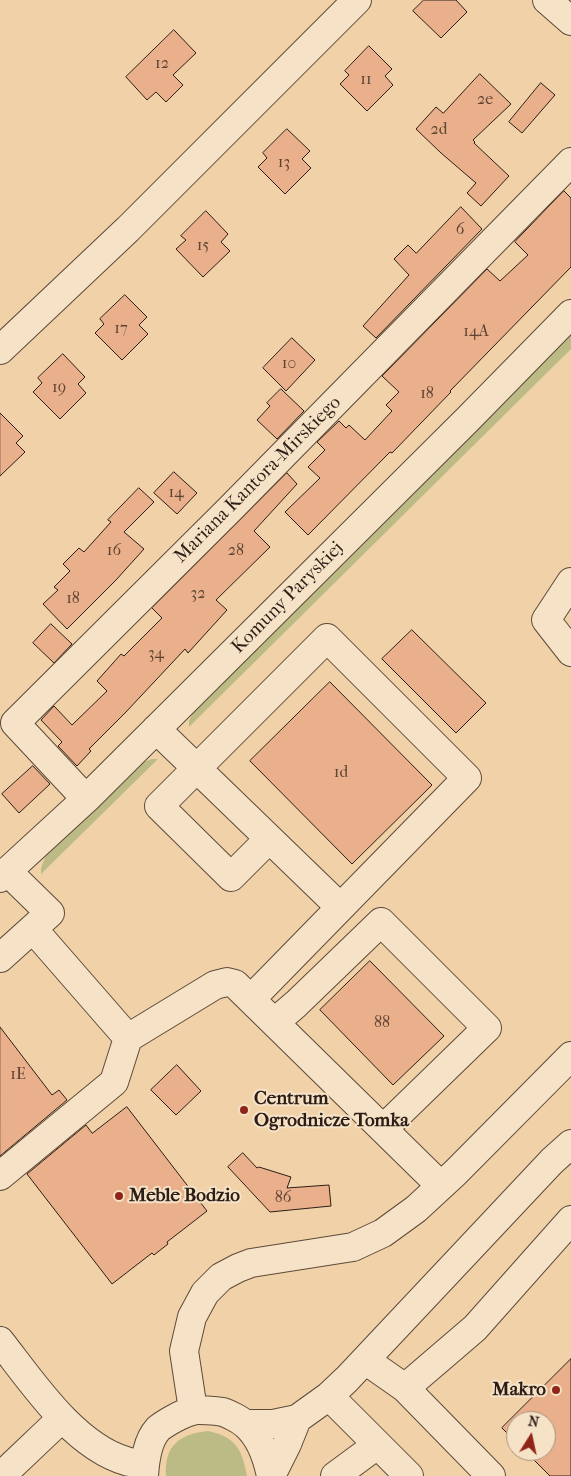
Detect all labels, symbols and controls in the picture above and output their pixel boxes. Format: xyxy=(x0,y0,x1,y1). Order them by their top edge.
house number: 12 xyxy=(155,54,169,74)
house number: 11 xyxy=(360,70,372,90)
house number: 2e xyxy=(477,90,493,110)
house number: 2d xyxy=(431,120,447,140)
house number: 13 xyxy=(278,153,290,173)
house number: 6 xyxy=(456,220,464,240)
house number: 15 xyxy=(197,236,209,256)
house number: 17 xyxy=(114,319,128,339)
house number: 14A xyxy=(463,322,489,342)
house number: 10 xyxy=(282,354,296,374)
house number: 19 xyxy=(52,378,66,398)
house number: 18 xyxy=(420,384,434,404)
street label: Mariana Kantora-Mirskiego xyxy=(170,392,346,568)
house number: 14 xyxy=(168,483,184,503)
street label: Komuny Paryskiej xyxy=(227,537,349,659)
house number: 16 xyxy=(107,541,121,561)
house number: 28 xyxy=(228,541,244,561)
house number: 32 xyxy=(191,584,205,604)
house number: 18 xyxy=(66,589,80,609)
house number: 34 xyxy=(148,644,164,664)
house number: 1d xyxy=(334,763,348,783)
house number: 88 xyxy=(374,1013,390,1033)
house number: 1E xyxy=(10,1065,26,1085)
place label: Centrum Ogrodnicze Tomka xyxy=(254,1088,409,1132)
marker: Centrum Ogrodnicze Tomka xyxy=(238,1104,250,1116)
place label: Meble Bodzio xyxy=(129,1185,240,1207)
house number: 86 xyxy=(275,1188,291,1208)
marker: Meble Bodzio xyxy=(113,1190,125,1202)
place label: Makro xyxy=(492,1379,546,1401)
marker: Makro xyxy=(550,1384,562,1396)
north arrow xyxy=(506,1411,556,1461)
text: N xyxy=(527,1412,540,1431)

